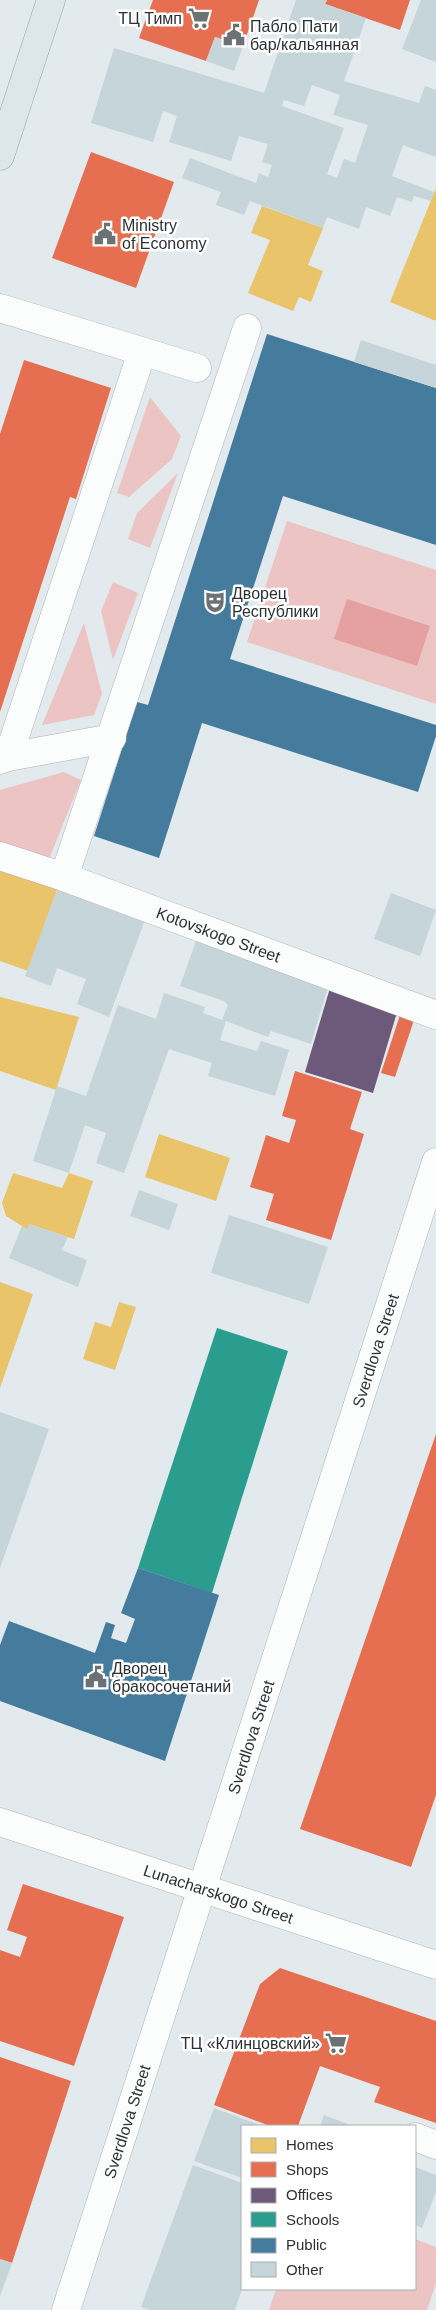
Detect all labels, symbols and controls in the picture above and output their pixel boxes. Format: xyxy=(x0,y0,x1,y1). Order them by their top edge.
supermarket icon: ТЦ Тимп xyxy=(186,5,212,31)
place label: ТЦ Тимп xyxy=(118,10,182,27)
place label: Пабло Пати бар/кальянная xyxy=(250,18,359,53)
public building icon: Пабло Пати бар/кальянная xyxy=(221,22,247,48)
place label: Ministry of Economy xyxy=(122,217,206,252)
public building icon: Ministry of Economy xyxy=(92,221,118,247)
place label: Дворец Республики xyxy=(232,585,318,620)
theatre icon: Дворец Республики xyxy=(202,589,228,615)
street label: Kotovskogo Street xyxy=(154,904,283,966)
street label: Sverdlova Street xyxy=(349,1291,402,1410)
place label: Дворец бракосочетаний xyxy=(112,1660,231,1695)
public building icon: Дворец бракосочетаний xyxy=(83,1664,109,1690)
street label: Sverdlova Street xyxy=(225,1678,278,1796)
street label: Lunacharskogo Street xyxy=(141,1862,296,1927)
supermarket icon: ТЦ «Клинцовский» xyxy=(323,2030,349,2056)
place label: ТЦ «Клинцовский» xyxy=(181,2035,320,2052)
street label: Sverdlova Street xyxy=(101,2062,154,2181)
legend xyxy=(241,2125,416,2290)
text: Homes xyxy=(286,2136,334,2153)
text: Shops xyxy=(286,2161,329,2178)
text: Offices xyxy=(286,2186,332,2203)
text: Schools xyxy=(286,2211,339,2228)
text: Public xyxy=(286,2236,327,2253)
text: Other xyxy=(286,2261,324,2278)

